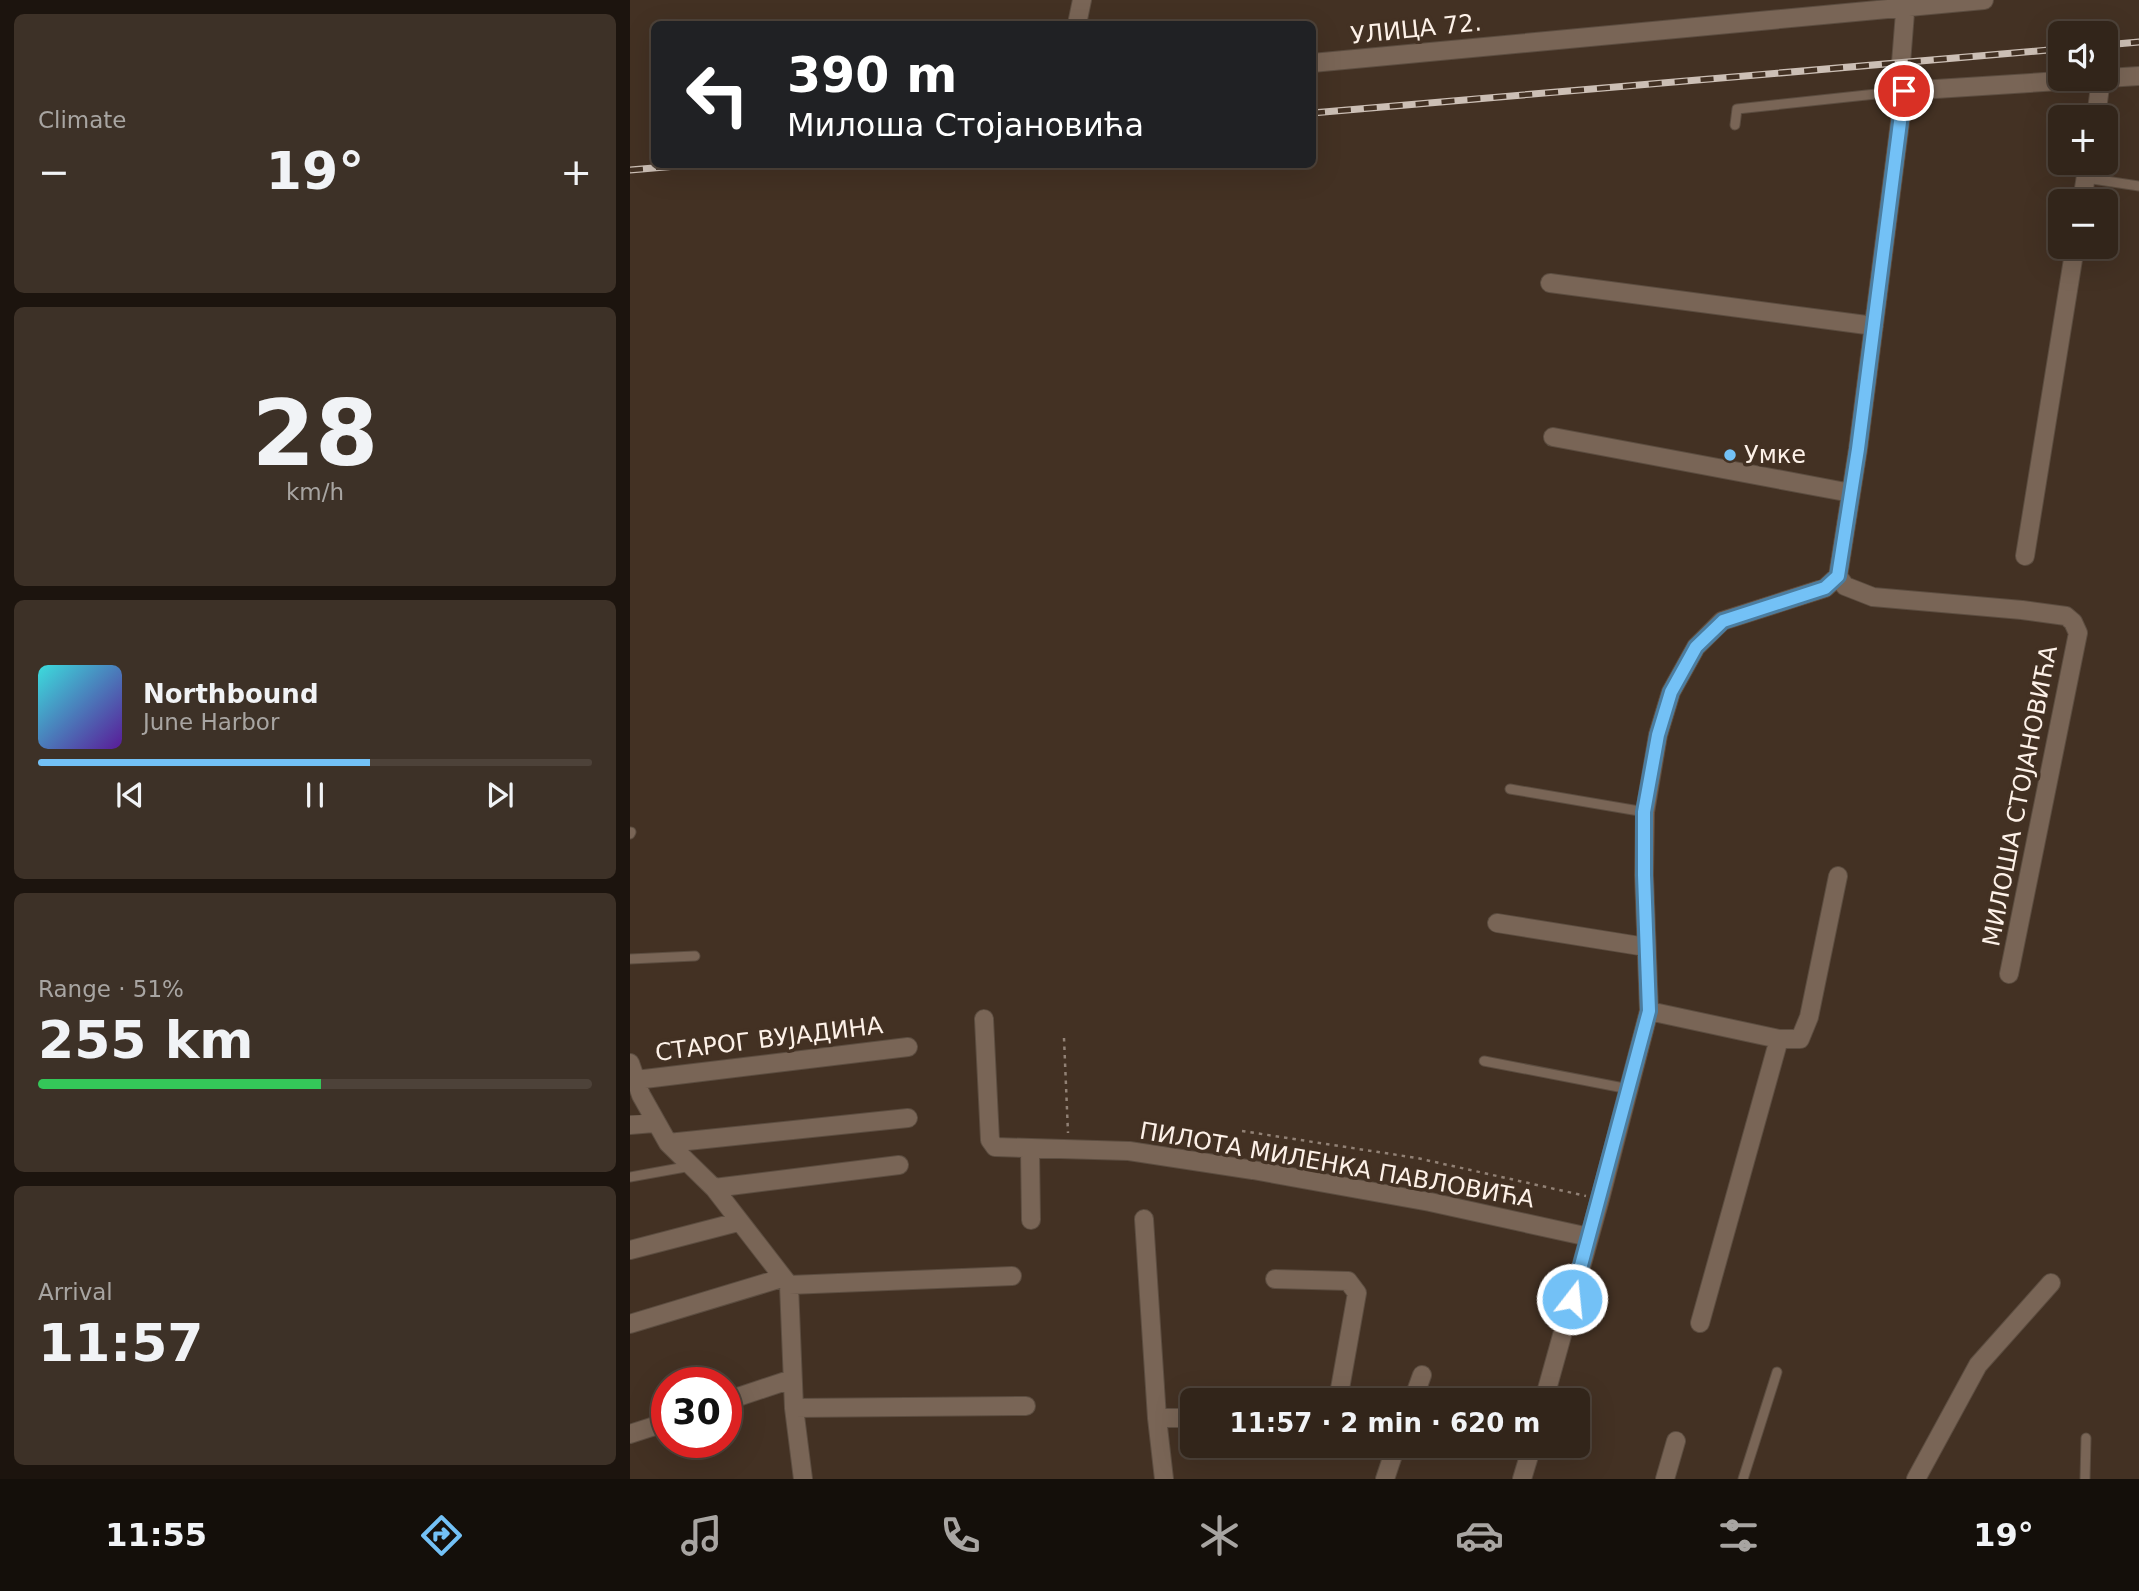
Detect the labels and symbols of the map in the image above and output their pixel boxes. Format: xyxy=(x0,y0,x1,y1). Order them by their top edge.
street label: УЛИЦА 72. xyxy=(1349,8,1483,50)
pin xyxy=(1874,61,1934,121)
place label: Умке xyxy=(1744,441,1806,469)
marker: Умке xyxy=(1722,447,1738,463)
street label: МИЛОША СТОЈАНОВИЋА xyxy=(1977,643,2063,949)
street label: СТАРОГ ВУЈАДИНА xyxy=(654,1011,885,1067)
street label: ПИЛОТА МИЛЕНКА ПАВЛОВИЋА xyxy=(1137,1116,1537,1214)
position arrow xyxy=(1535,1262,1609,1336)
speed limit sign: 30 xyxy=(651,1367,742,1458)

